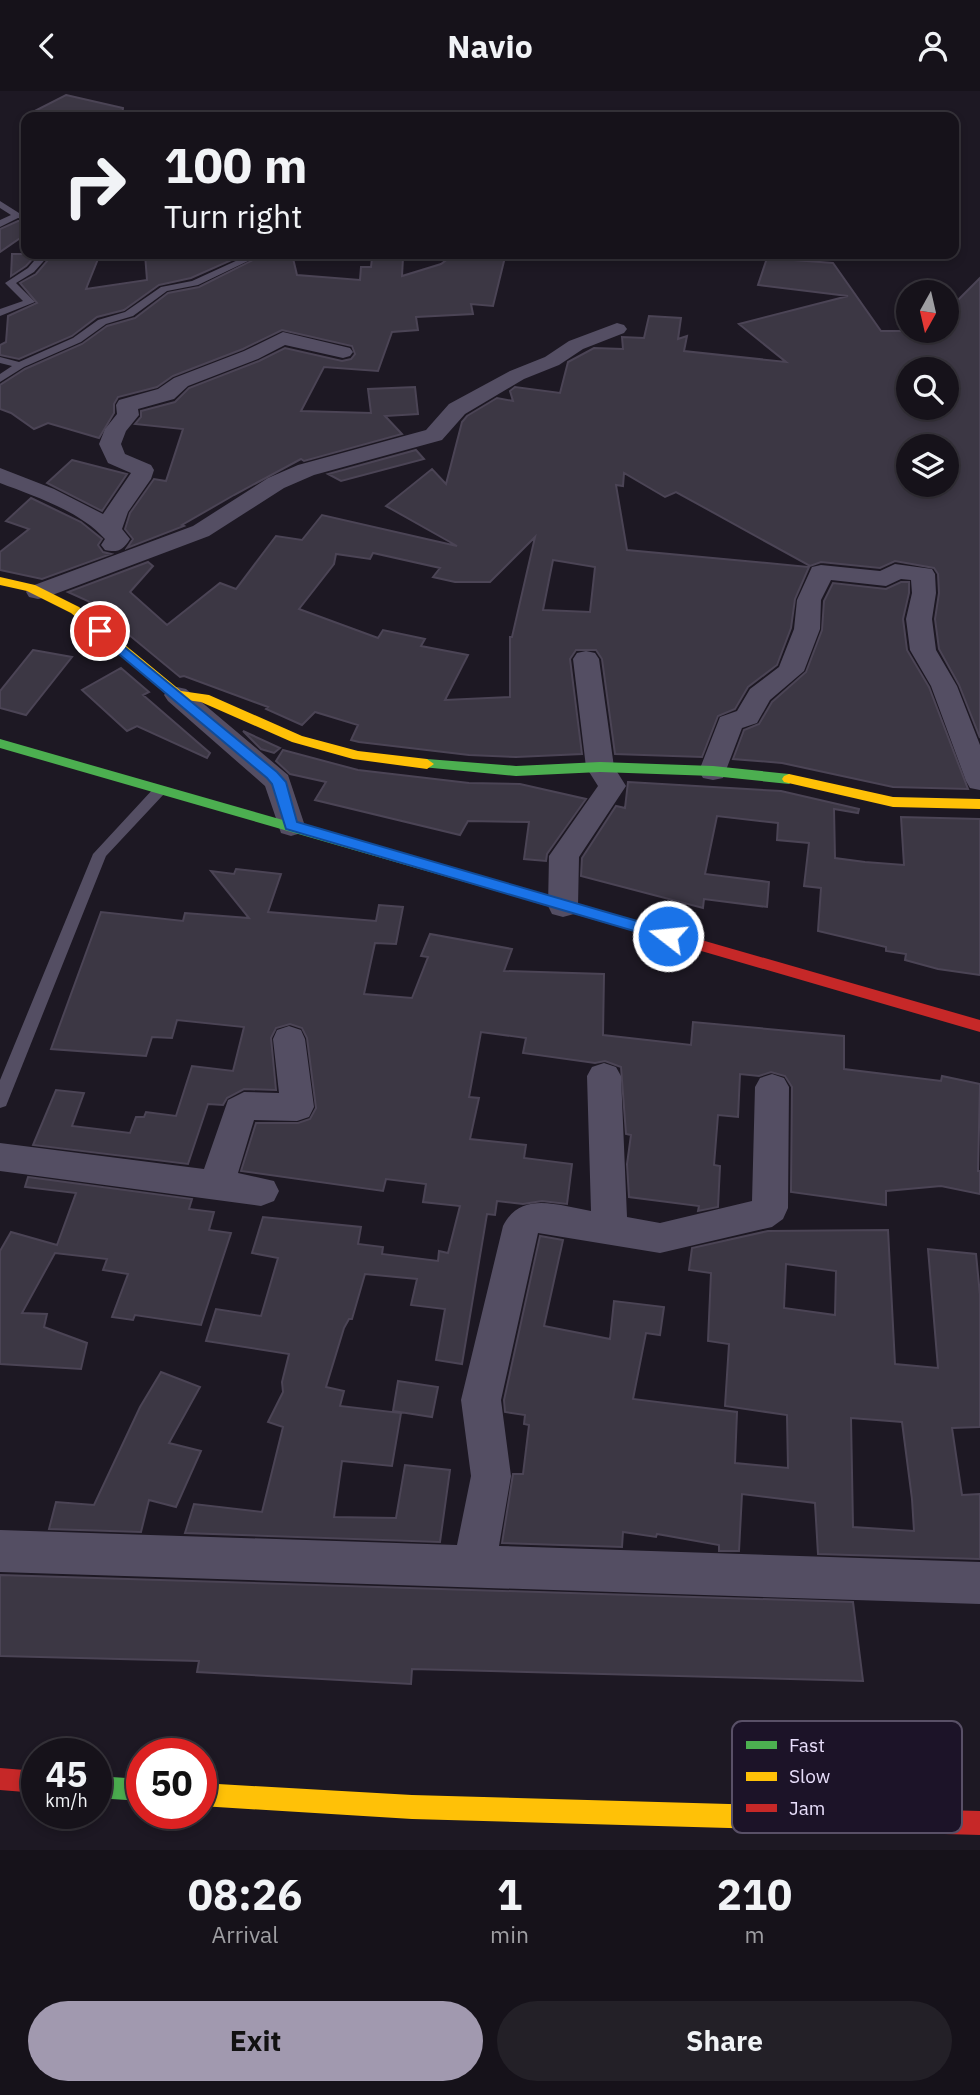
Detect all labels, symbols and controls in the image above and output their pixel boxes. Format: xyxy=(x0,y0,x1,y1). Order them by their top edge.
text: Navio xyxy=(447,25,533,67)
icon: back xyxy=(28,27,66,65)
icon: person xyxy=(914,27,952,65)
text: 100 m xyxy=(164,133,308,196)
icon: right xyxy=(49,140,140,231)
text: Turn right xyxy=(164,195,302,237)
north arrow xyxy=(896,280,959,343)
map controls xyxy=(896,280,959,497)
button: search xyxy=(896,357,959,420)
button: layers xyxy=(896,434,959,497)
pin xyxy=(70,601,130,661)
icon: arrive xyxy=(81,612,119,650)
position arrow xyxy=(631,899,705,973)
legend xyxy=(732,1721,962,1833)
text: Fast xyxy=(789,1733,825,1757)
speed limit sign: 50 xyxy=(126,1738,217,1829)
text: 45 xyxy=(45,1751,88,1797)
text: Slow xyxy=(789,1764,830,1788)
text: km/h xyxy=(45,1789,88,1812)
text: Jam xyxy=(789,1796,825,1820)
text: 08:26 xyxy=(188,1867,302,1922)
text: 1 xyxy=(497,1867,522,1922)
text: 210 xyxy=(717,1867,792,1922)
text: Arrival xyxy=(212,1919,279,1949)
text: min xyxy=(490,1919,529,1949)
text: m xyxy=(744,1919,765,1949)
button: Exit xyxy=(28,2001,483,2081)
button: Share xyxy=(497,2001,952,2081)

